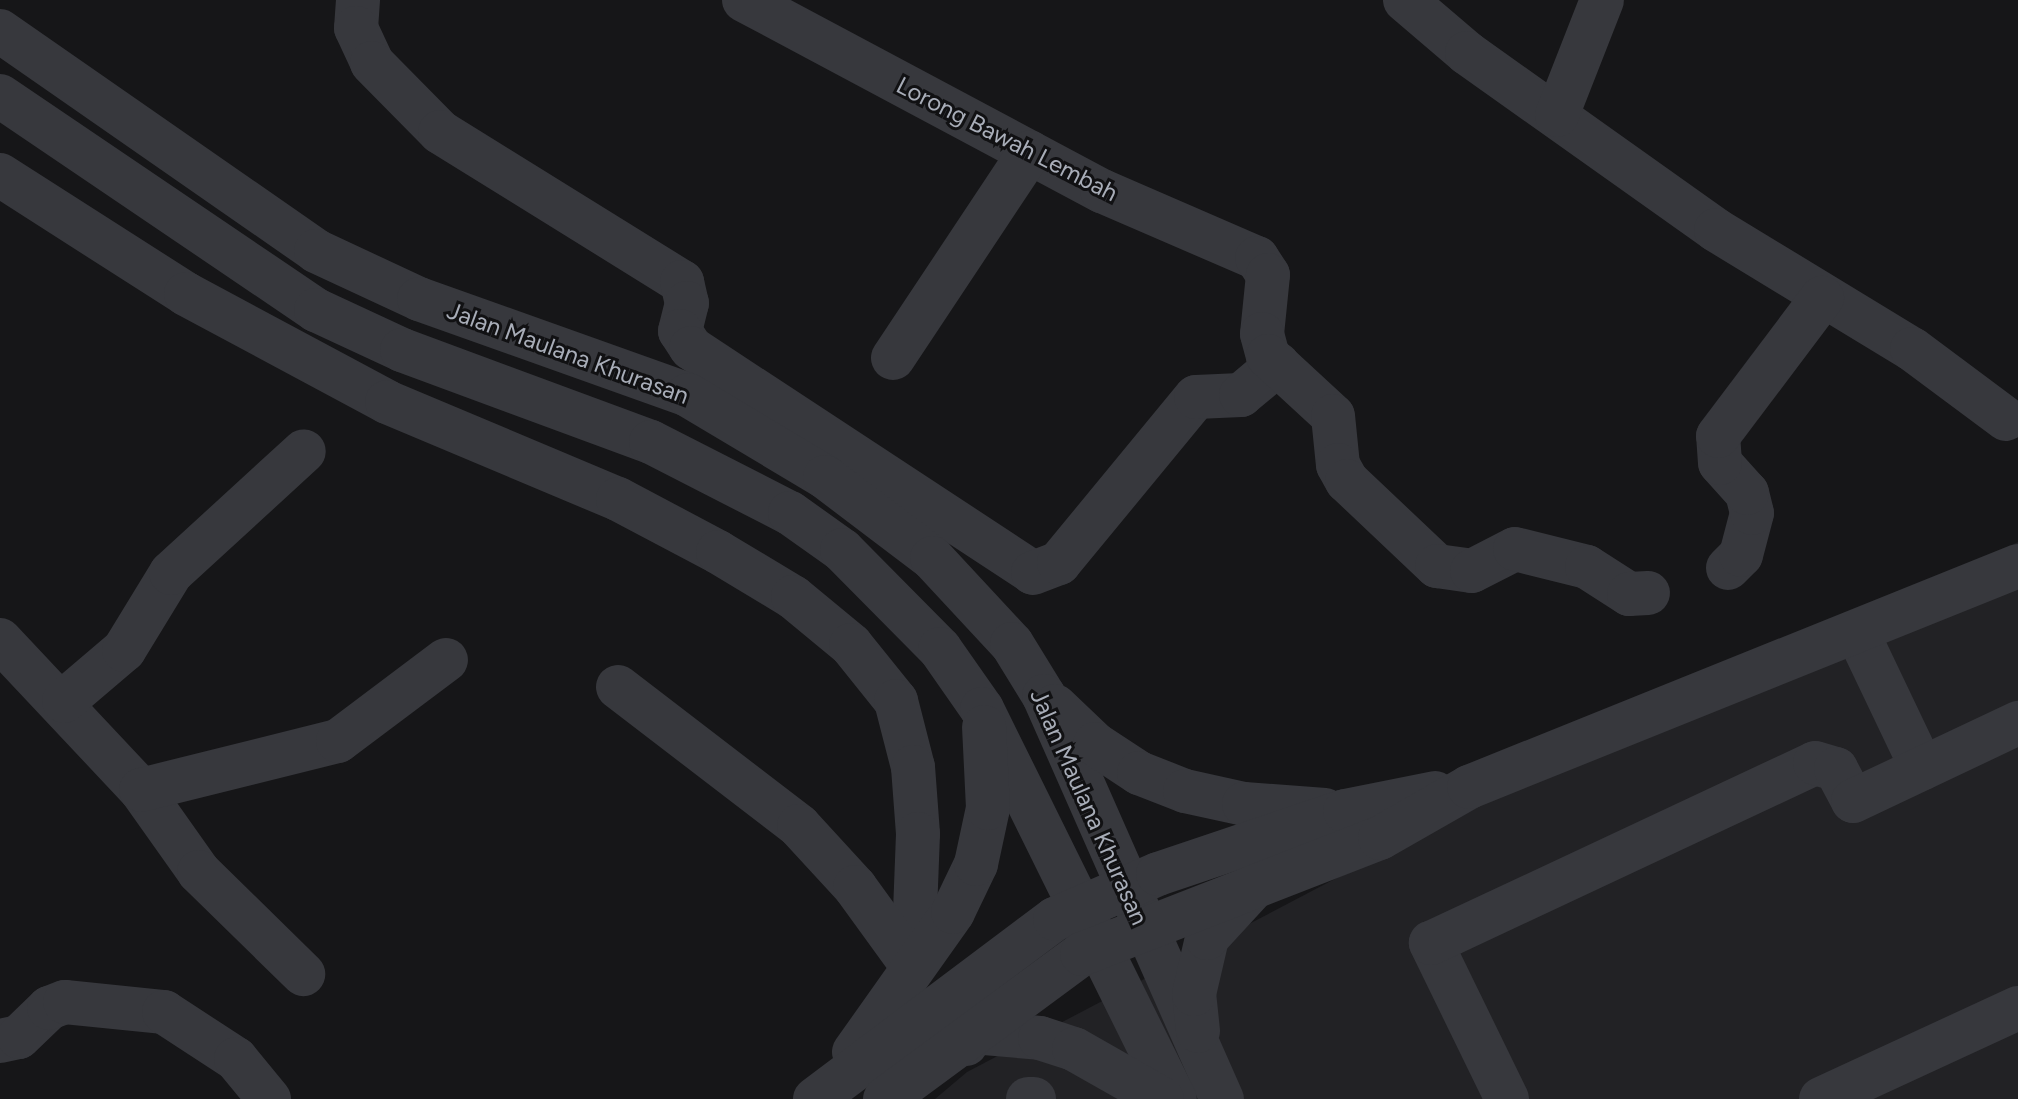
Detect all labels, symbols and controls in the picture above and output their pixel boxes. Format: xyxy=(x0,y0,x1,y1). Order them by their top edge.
street label: Lorong Bawah Lembah xyxy=(892,71,1122,207)
street label: Jalan Maulana Khurasan xyxy=(443,296,693,410)
street label: Jalan Maulana Khurasan xyxy=(1024,685,1154,929)

